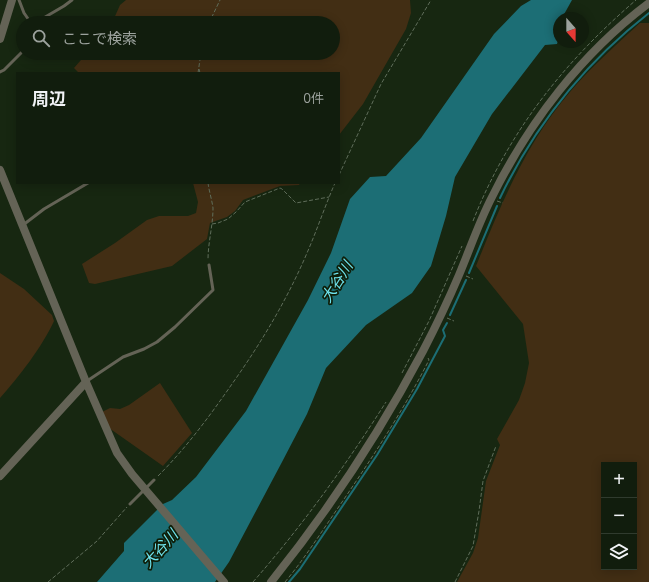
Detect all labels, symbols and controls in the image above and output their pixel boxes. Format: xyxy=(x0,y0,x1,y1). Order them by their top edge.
north arrow xyxy=(553,12,589,48)
search box xyxy=(16,16,340,60)
icon: search xyxy=(30,27,52,49)
text: ここで検索 xyxy=(62,29,137,49)
text: 周辺 xyxy=(32,88,66,111)
text: 0件 xyxy=(303,90,324,108)
water label: 大谷川 xyxy=(317,256,358,306)
map controls xyxy=(601,462,637,570)
button: + xyxy=(601,462,637,498)
button: − xyxy=(601,498,637,534)
water label: 大谷川 xyxy=(138,524,184,572)
button: layers xyxy=(601,534,637,570)

